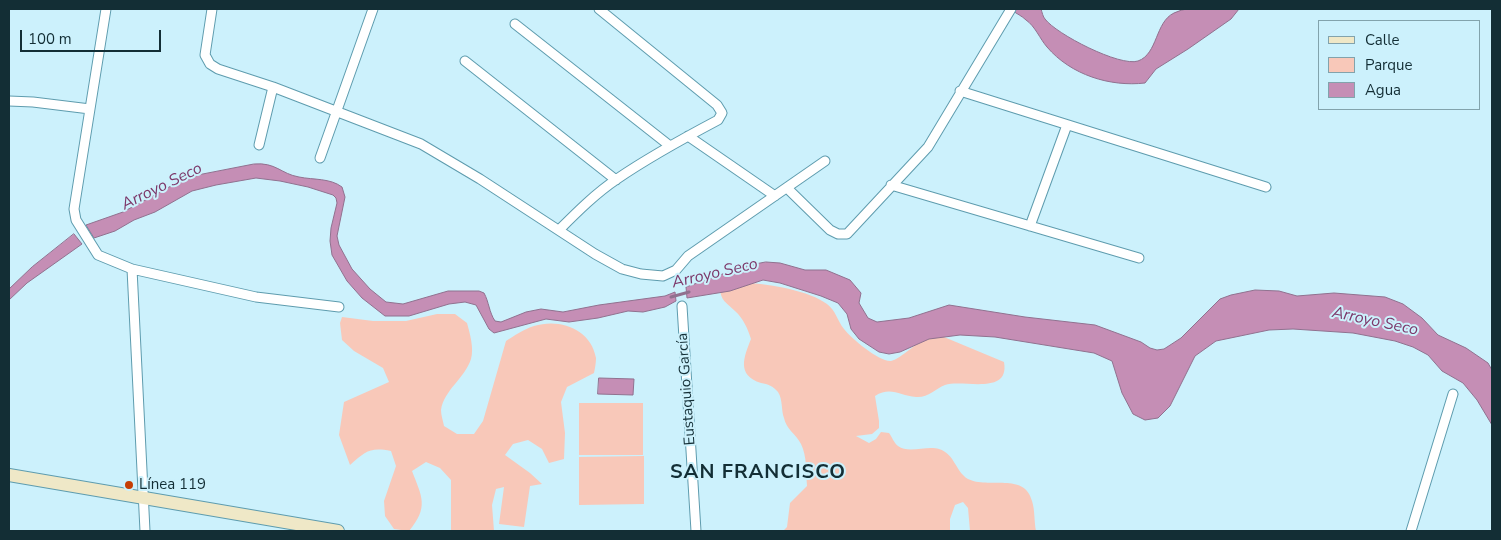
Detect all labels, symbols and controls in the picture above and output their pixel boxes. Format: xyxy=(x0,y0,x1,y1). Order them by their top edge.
scale bar xyxy=(22,20,164,52)
legend xyxy=(1318,20,1481,110)
text: 100 m xyxy=(28,29,72,49)
text: Calle xyxy=(1365,30,1400,50)
text: Parque xyxy=(1365,55,1413,75)
text: Agua xyxy=(1365,80,1401,100)
water label: Arroyo Seco xyxy=(119,159,205,215)
water label: Arroyo Seco xyxy=(670,255,760,293)
water label: Arroyo Seco xyxy=(1330,304,1420,340)
street label: Eustaquio García xyxy=(674,332,700,446)
district label: SAN FRANCISCO xyxy=(668,461,848,485)
place label: Línea 119 xyxy=(139,476,206,494)
marker: Línea 119 xyxy=(123,479,135,491)

